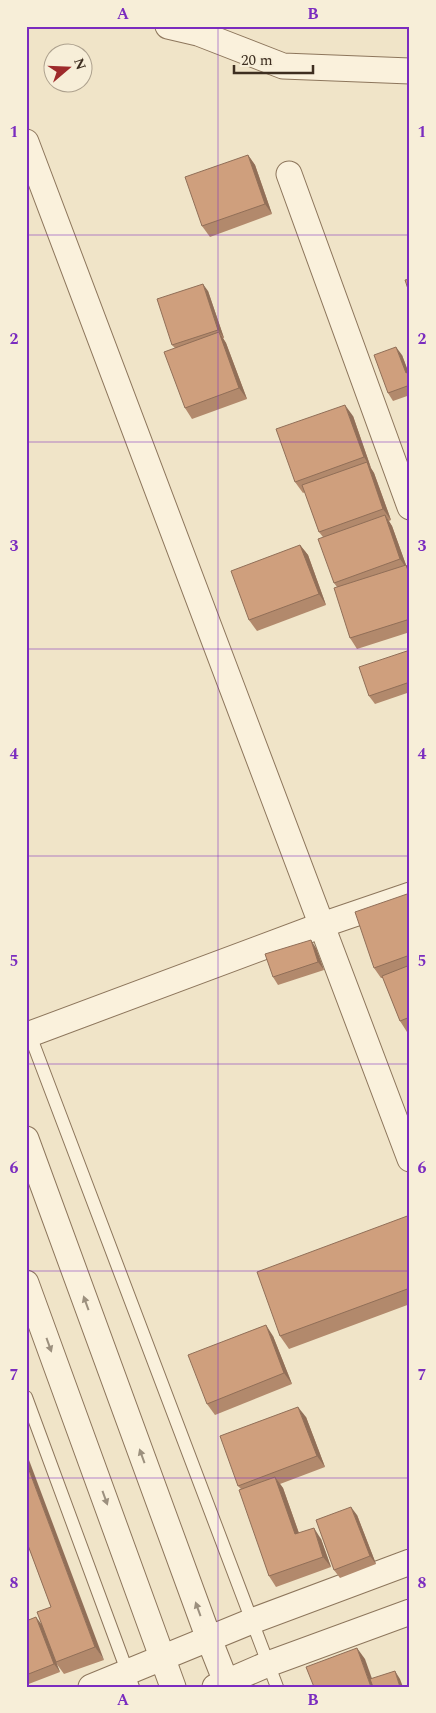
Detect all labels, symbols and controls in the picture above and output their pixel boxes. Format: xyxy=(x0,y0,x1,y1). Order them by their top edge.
text: A xyxy=(117,2,130,26)
text: B xyxy=(307,2,319,26)
north arrow xyxy=(42,42,92,92)
scale bar xyxy=(234,42,312,74)
text: 20 m xyxy=(241,49,273,72)
text: N xyxy=(68,55,92,73)
text: 1 xyxy=(10,120,18,144)
text: 1 xyxy=(418,120,426,144)
text: 2 xyxy=(10,327,19,351)
text: 2 xyxy=(418,327,427,351)
text: 3 xyxy=(10,534,19,558)
text: 3 xyxy=(418,534,427,558)
text: 4 xyxy=(10,742,19,766)
text: 4 xyxy=(418,742,427,766)
text: 5 xyxy=(10,949,18,973)
text: 5 xyxy=(418,949,426,973)
text: 6 xyxy=(10,1156,19,1180)
text: 6 xyxy=(418,1156,427,1180)
one-way arrow xyxy=(82,1296,89,1311)
one-way arrow xyxy=(46,1338,53,1353)
text: 7 xyxy=(10,1363,19,1387)
text: 7 xyxy=(418,1363,427,1387)
one-way arrow xyxy=(138,1448,146,1463)
one-way arrow xyxy=(101,1491,109,1506)
text: 8 xyxy=(10,1571,19,1595)
text: 8 xyxy=(418,1571,427,1595)
one-way arrow xyxy=(194,1601,202,1616)
text: A xyxy=(117,1688,130,1712)
text: B xyxy=(307,1688,319,1712)

